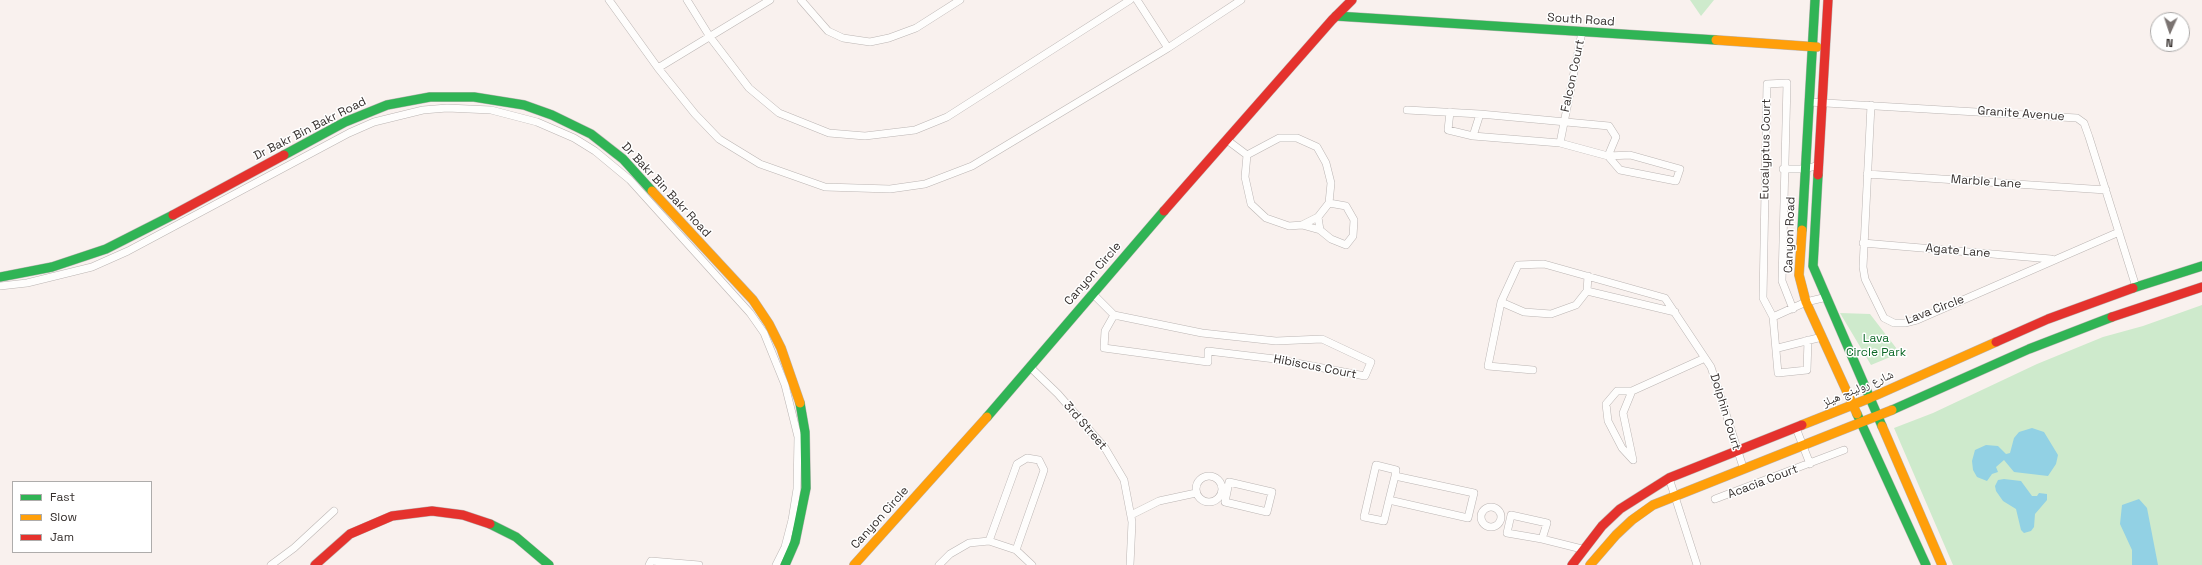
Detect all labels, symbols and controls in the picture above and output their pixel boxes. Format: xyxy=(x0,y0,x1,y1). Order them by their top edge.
street label: South Road xyxy=(1547,10,1615,30)
north arrow xyxy=(2150,12,2190,52)
text: N xyxy=(2165,36,2173,50)
street label: Falcon Court xyxy=(1558,38,1588,114)
street label: Dr Bakr Bin Bakr Road xyxy=(251,94,369,164)
street label: Eucalyptus Court xyxy=(1758,99,1774,199)
street label: Granite Avenue xyxy=(1977,104,2065,124)
street label: Dr Bakr Bin Bakr Road xyxy=(618,140,714,240)
street label: Marble Lane xyxy=(1950,172,2022,192)
street label: Canyon Road xyxy=(1781,197,1799,273)
street label: Canyon Circle xyxy=(1062,239,1124,309)
street label: Agate Lane xyxy=(1925,241,1991,261)
street label: Lava Circle xyxy=(1904,292,1966,328)
park label: Lava Circle Park xyxy=(1846,332,1906,360)
street label: Hibiscus Court xyxy=(1272,352,1358,382)
street label: شارع رولينج هيلز xyxy=(1820,368,1896,410)
street label: Dolphin Court xyxy=(1707,372,1743,452)
street label: 3rd Street xyxy=(1060,399,1110,453)
street label: Acacia Court xyxy=(1726,462,1800,502)
legend xyxy=(12,481,152,553)
street label: Canyon Circle xyxy=(848,484,912,552)
text: Fast xyxy=(50,489,75,505)
text: Slow xyxy=(50,509,77,525)
text: Jam xyxy=(50,529,74,545)

